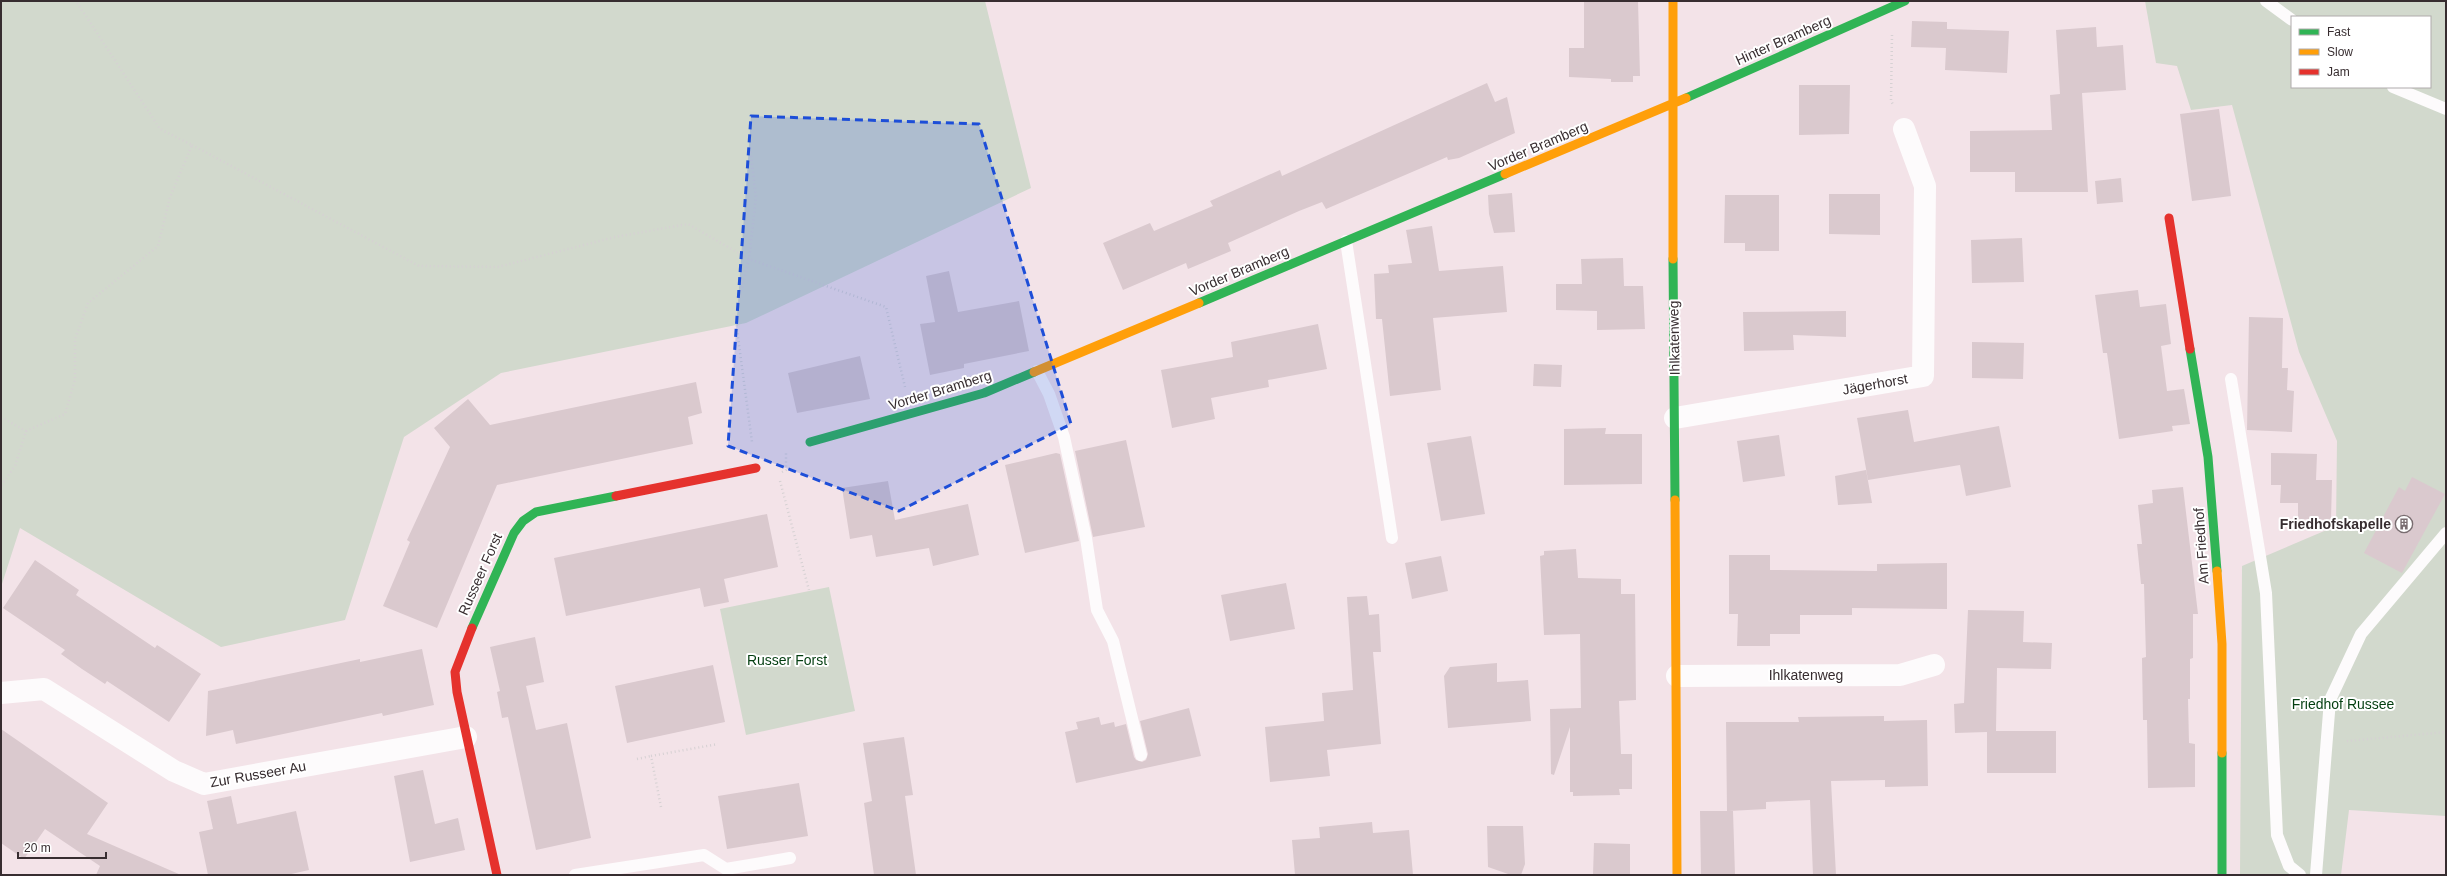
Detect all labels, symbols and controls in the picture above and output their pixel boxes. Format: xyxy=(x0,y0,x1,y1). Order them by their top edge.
street label: Hinter Bramberg xyxy=(1733,12,1833,68)
legend xyxy=(2291,16,2431,88)
text: Fast xyxy=(2327,25,2351,39)
text: Slow xyxy=(2327,45,2353,59)
text: Jam xyxy=(2327,65,2350,79)
street label: Vorder Bramberg xyxy=(1486,118,1590,174)
street label: Vorder Bramberg xyxy=(1187,243,1291,299)
street label: Ihlkatenweg xyxy=(1665,301,1683,375)
street label: Vorder Bramberg xyxy=(887,367,993,413)
street label: Jägerhorst xyxy=(1841,370,1909,398)
street label: Am Friedhof xyxy=(2190,507,2212,585)
building icon: Friedhofskapelle xyxy=(2394,514,2414,534)
place label: Friedhofskapelle xyxy=(2280,516,2391,532)
street label: Russeer Forst xyxy=(455,530,505,617)
park label: Russer Forst xyxy=(747,652,827,668)
street label: Ihlkatenweg xyxy=(1769,667,1843,683)
park label: Friedhof Russee xyxy=(2292,696,2395,712)
street label: Zur Russeer Au xyxy=(209,758,307,790)
scale bar xyxy=(18,834,106,860)
text: 20 m xyxy=(24,841,51,855)

